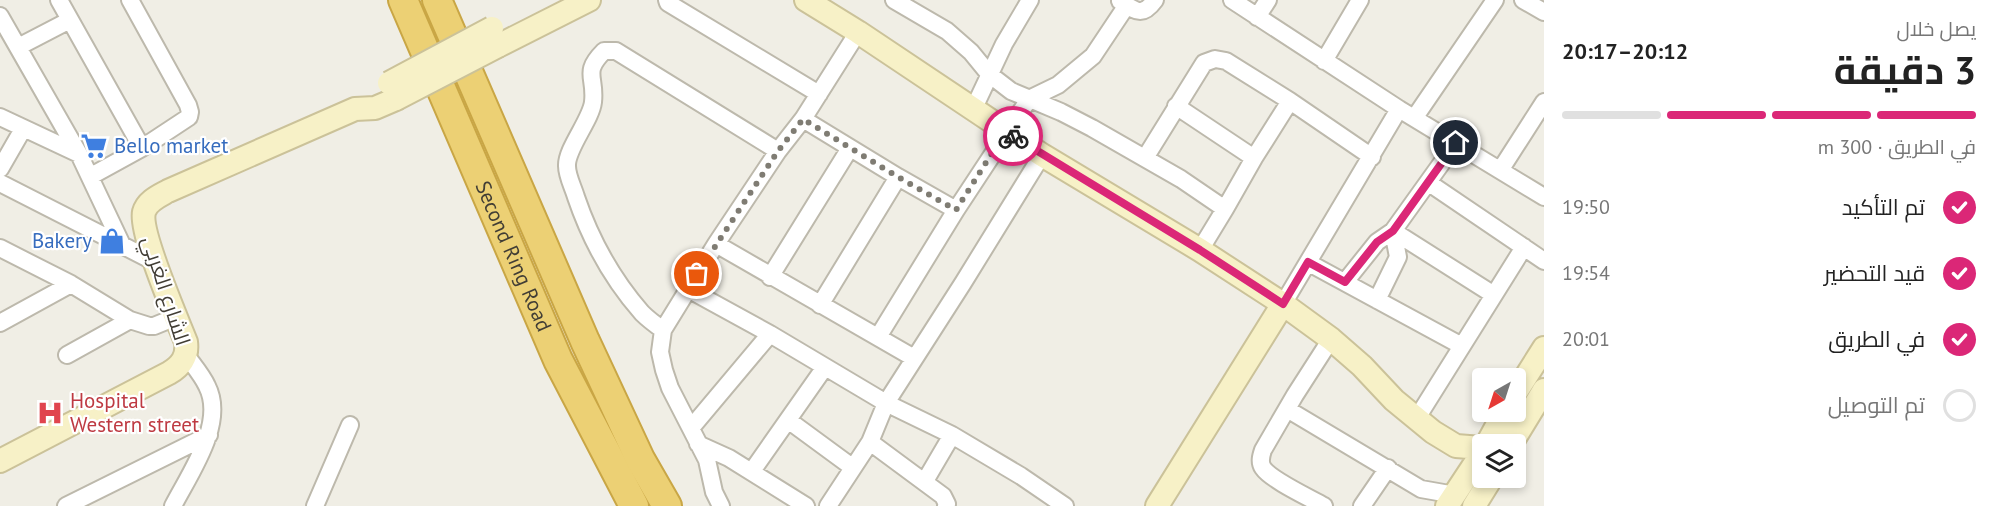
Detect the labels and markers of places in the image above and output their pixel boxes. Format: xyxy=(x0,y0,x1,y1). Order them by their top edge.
pin xyxy=(1430,117,1481,168)
supermarket icon: Bello market xyxy=(79,131,109,161)
place label: Bello market xyxy=(114,132,228,159)
shop icon: Bakery xyxy=(97,226,127,256)
place label: Bakery xyxy=(32,227,92,254)
pin xyxy=(671,248,722,299)
place label: Hospital Western street xyxy=(70,387,199,438)
hospital icon: Hospital Western street xyxy=(35,398,65,428)

